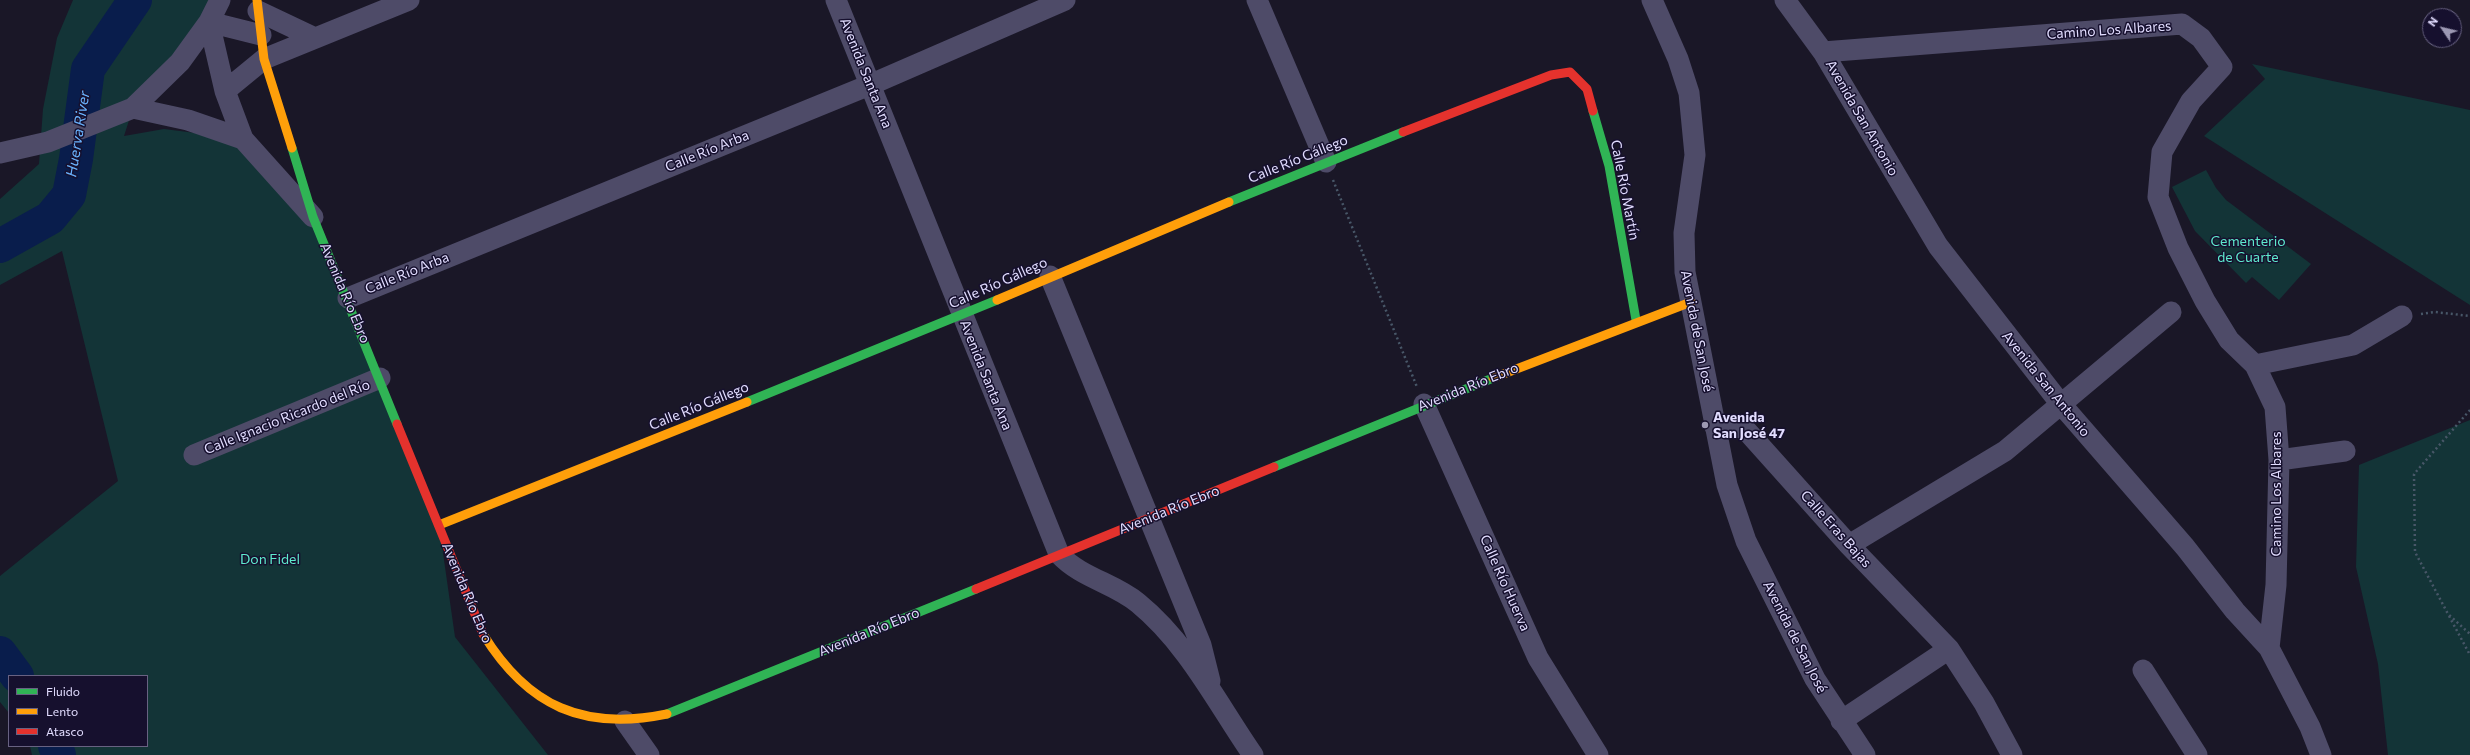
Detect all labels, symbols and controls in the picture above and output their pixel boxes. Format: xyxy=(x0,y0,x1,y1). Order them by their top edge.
north arrow xyxy=(2422,8,2462,48)
text: N xyxy=(2425,14,2440,29)
street label: Avenida Santa Ana xyxy=(836,15,896,131)
street label: Camino Los Albares xyxy=(2046,17,2172,43)
street label: Avenida San Antonio xyxy=(1822,57,1902,179)
water label: Huerva River xyxy=(62,90,94,178)
street label: Calle Río Arba xyxy=(663,127,751,175)
street label: Calle Río Gállego xyxy=(1246,131,1350,187)
street label: Calle Río Martín xyxy=(1607,139,1643,241)
park label: Cementerio de Cuarte xyxy=(2210,233,2286,266)
street label: Avenida Río Ebro xyxy=(316,240,374,346)
street label: Calle Río Arba xyxy=(363,249,451,297)
street label: Calle Río Gállego xyxy=(946,254,1050,312)
street label: Avenida de San José xyxy=(1677,269,1717,393)
street label: Avenida Santa Ana xyxy=(956,317,1016,433)
street label: Avenida San Antonio xyxy=(1998,328,2094,440)
street label: Avenida Río Ebro xyxy=(1415,359,1521,415)
street label: Calle Ignacio Ricardo del Río xyxy=(202,376,372,458)
street label: Calle Río Gállego xyxy=(647,378,751,434)
place label: Avenida San José 47 xyxy=(1713,409,1785,442)
marker: Avenida San José 47 xyxy=(1700,420,1710,430)
street label: Camino Los Albares xyxy=(2268,431,2284,557)
street label: Avenida Río Ebro xyxy=(1116,482,1222,538)
street label: Calle Eras Bajas xyxy=(1797,487,1875,571)
street label: Calle Río Huerva xyxy=(1476,532,1534,634)
street label: Avenida Río Ebro xyxy=(438,540,496,646)
park label: Don Fidel xyxy=(240,551,300,567)
street label: Avenida de San José xyxy=(1759,578,1831,696)
street label: Avenida Río Ebro xyxy=(816,604,922,660)
legend xyxy=(8,675,148,747)
text: Fluido xyxy=(46,684,80,698)
text: Lento xyxy=(46,704,78,718)
text: Atasco xyxy=(46,724,84,738)

